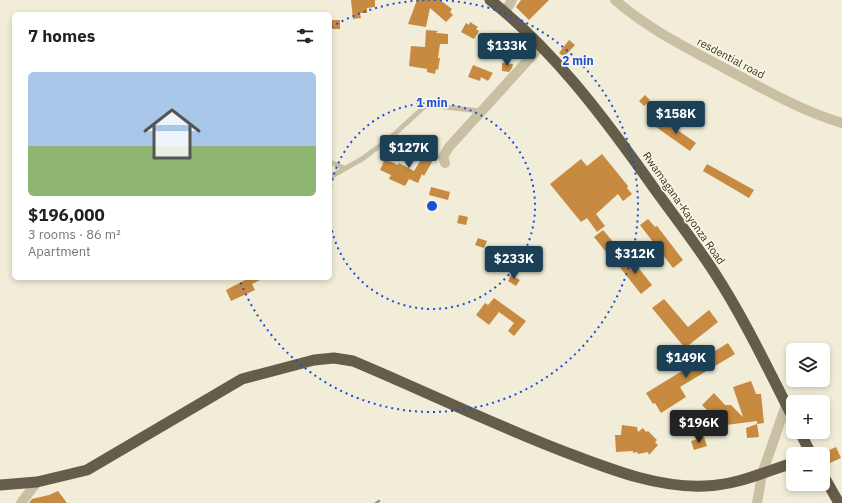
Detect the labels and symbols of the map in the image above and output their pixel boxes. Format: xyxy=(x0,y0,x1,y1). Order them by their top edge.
pin: $133K xyxy=(479,33,535,67)
street label: resdential road xyxy=(695,34,767,82)
text: 2 min xyxy=(562,53,594,68)
text: 1 min xyxy=(416,95,448,110)
pin: $158K xyxy=(648,101,704,135)
pin: $127K xyxy=(381,135,437,169)
street label: Rwamagana-Kayonza Road xyxy=(640,149,728,267)
centre of rings xyxy=(425,199,439,213)
pin: $312K xyxy=(607,241,663,275)
pin: $233K xyxy=(486,246,542,280)
pin: $149K xyxy=(658,345,714,379)
pin: $196K xyxy=(671,410,727,444)

